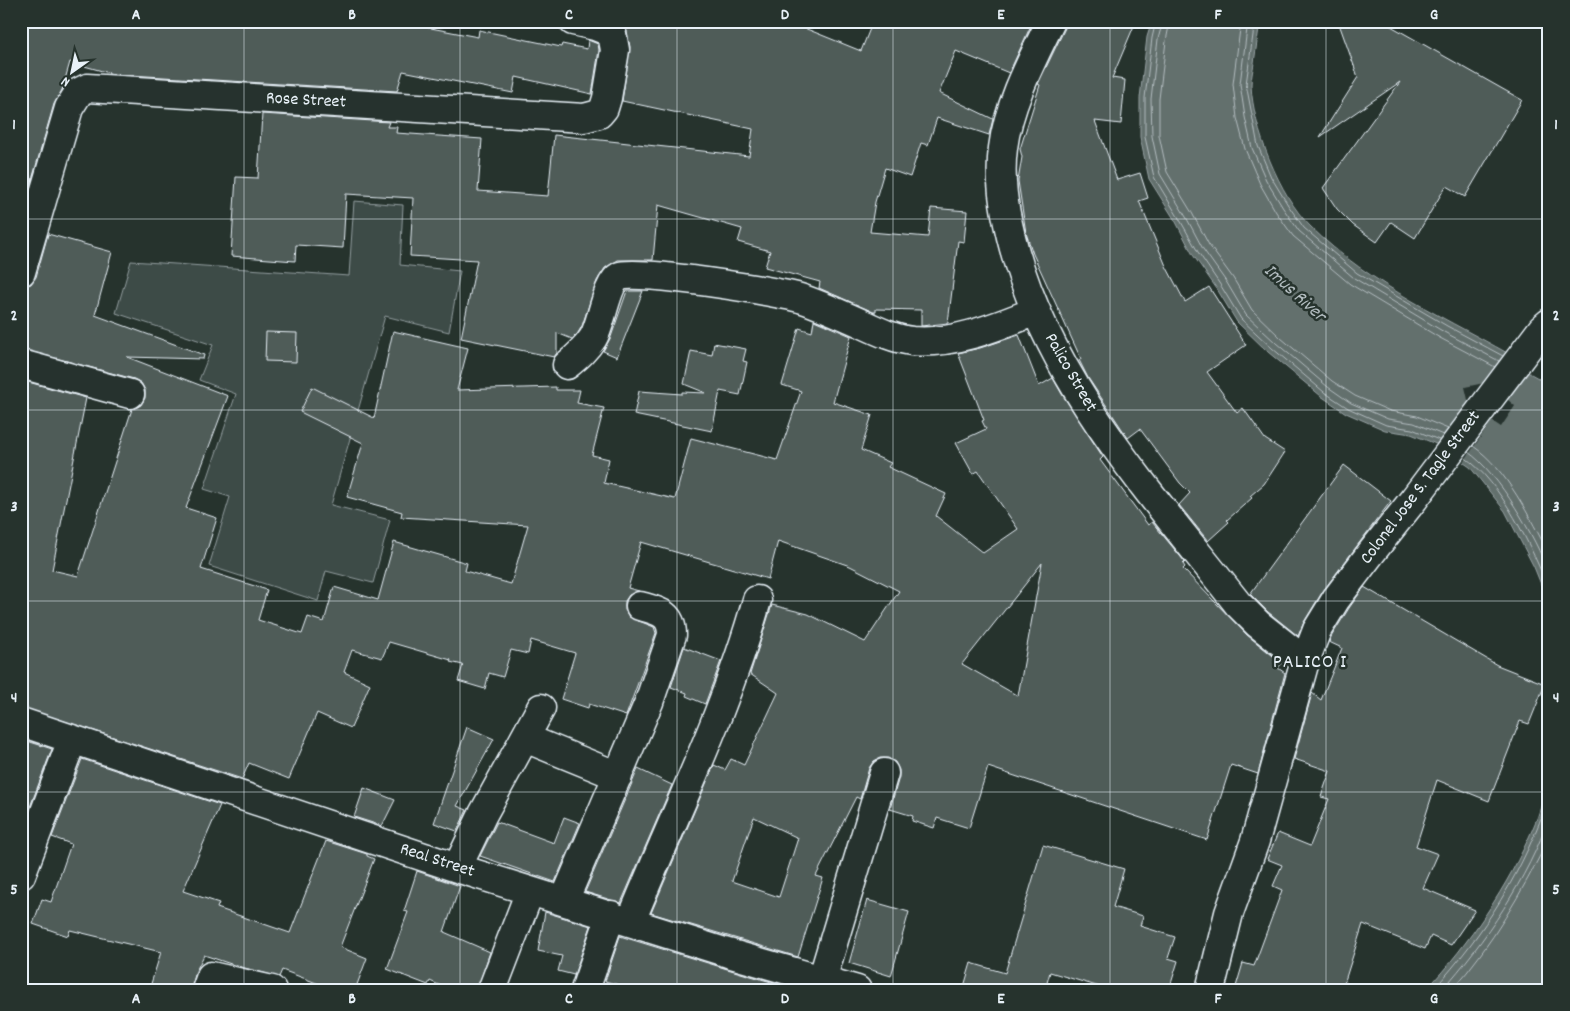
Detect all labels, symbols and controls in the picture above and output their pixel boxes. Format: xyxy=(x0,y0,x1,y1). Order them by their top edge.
text: A xyxy=(132,4,141,27)
text: B xyxy=(348,4,356,27)
text: C xyxy=(565,4,573,27)
text: D xyxy=(781,4,790,27)
text: E xyxy=(997,4,1005,27)
text: F xyxy=(1214,4,1222,27)
text: G xyxy=(1430,4,1438,27)
north arrow xyxy=(48,48,98,98)
text: N xyxy=(58,71,74,91)
street label: Rose Street xyxy=(265,86,347,116)
text: 1 xyxy=(12,114,16,137)
text: 1 xyxy=(1554,114,1558,137)
water label: Imus River xyxy=(1257,259,1333,331)
text: 2 xyxy=(11,305,18,328)
text: 2 xyxy=(1553,305,1560,328)
street label: Palico Street xyxy=(1037,329,1103,417)
street label: Colonel Jose S. Tagle Street xyxy=(1355,406,1487,570)
text: 3 xyxy=(10,496,18,519)
text: 3 xyxy=(1552,496,1560,519)
district label: PALICO I xyxy=(1273,649,1347,677)
text: 4 xyxy=(11,687,17,710)
text: 4 xyxy=(1553,687,1559,710)
street label: Real Street xyxy=(396,837,478,885)
text: 5 xyxy=(10,879,18,902)
text: 5 xyxy=(1552,879,1560,902)
text: A xyxy=(132,988,141,1011)
text: B xyxy=(348,988,356,1011)
text: C xyxy=(565,988,573,1011)
text: D xyxy=(781,988,790,1011)
text: E xyxy=(997,988,1005,1011)
text: F xyxy=(1214,988,1222,1011)
text: G xyxy=(1430,988,1438,1011)

